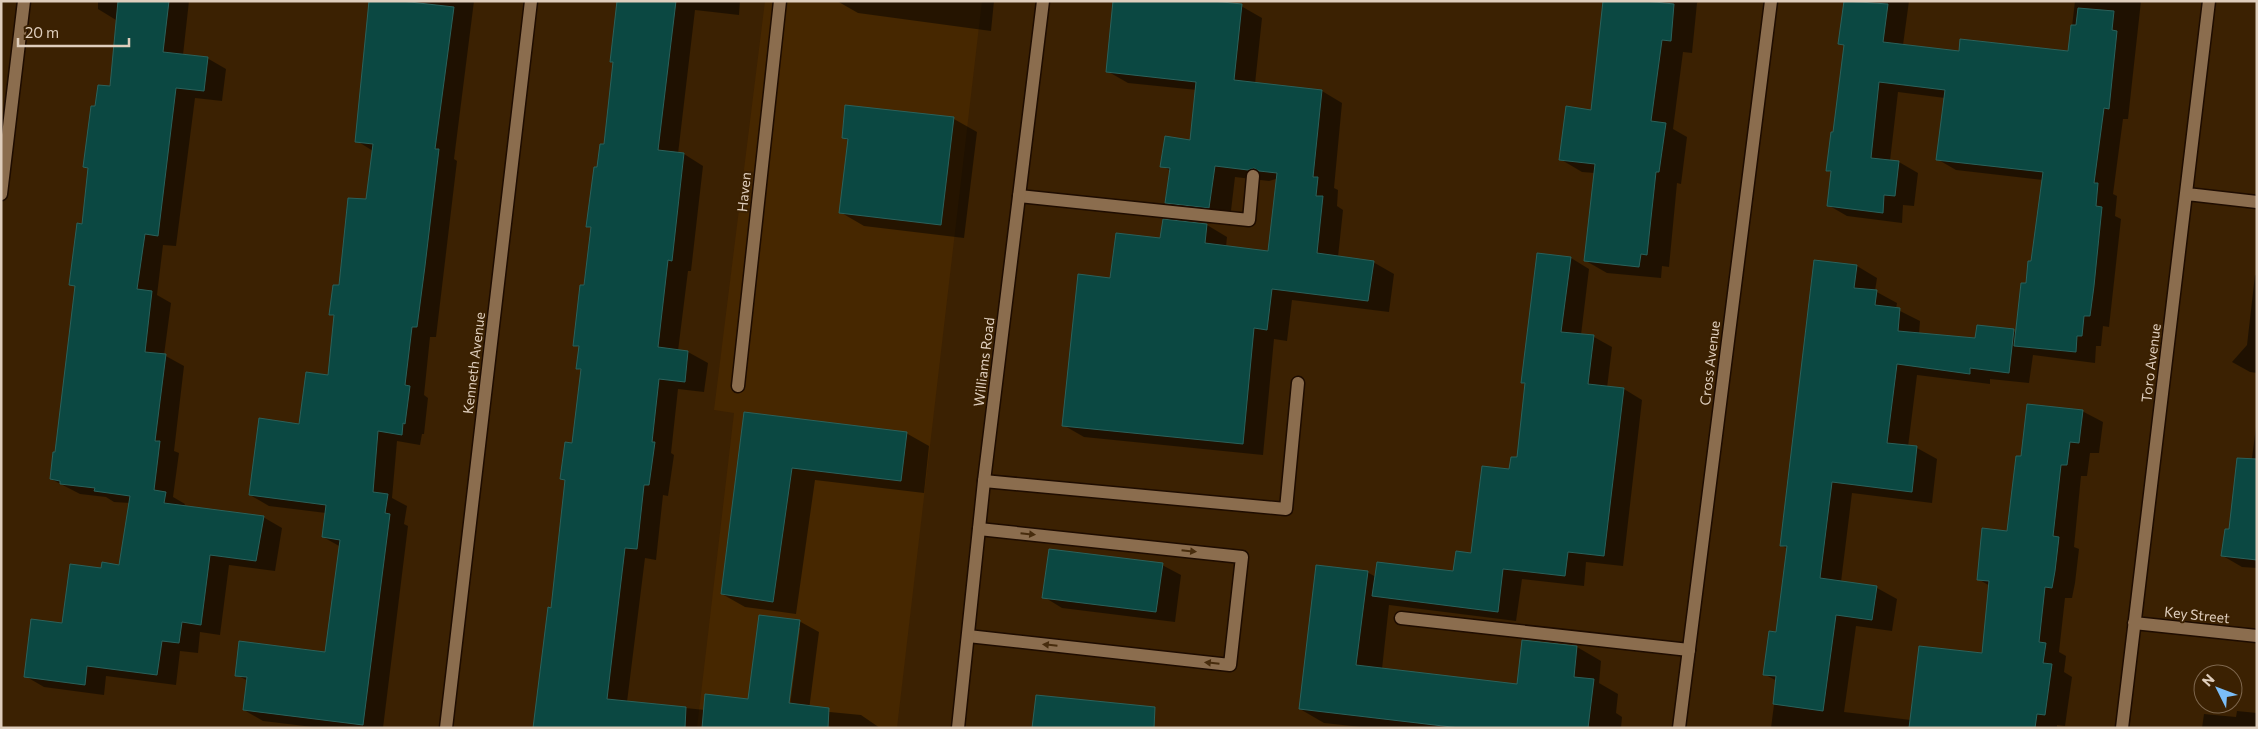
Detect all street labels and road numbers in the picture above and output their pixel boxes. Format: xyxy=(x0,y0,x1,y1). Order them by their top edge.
street label: Haven xyxy=(733,171,754,213)
street label: Kenneth Avenue xyxy=(459,311,488,415)
street label: Williams Road xyxy=(970,316,997,408)
street label: Cross Avenue xyxy=(1696,320,1723,406)
street label: Toro Avenue xyxy=(2137,323,2164,403)
street label: Key Street xyxy=(2164,603,2231,626)

